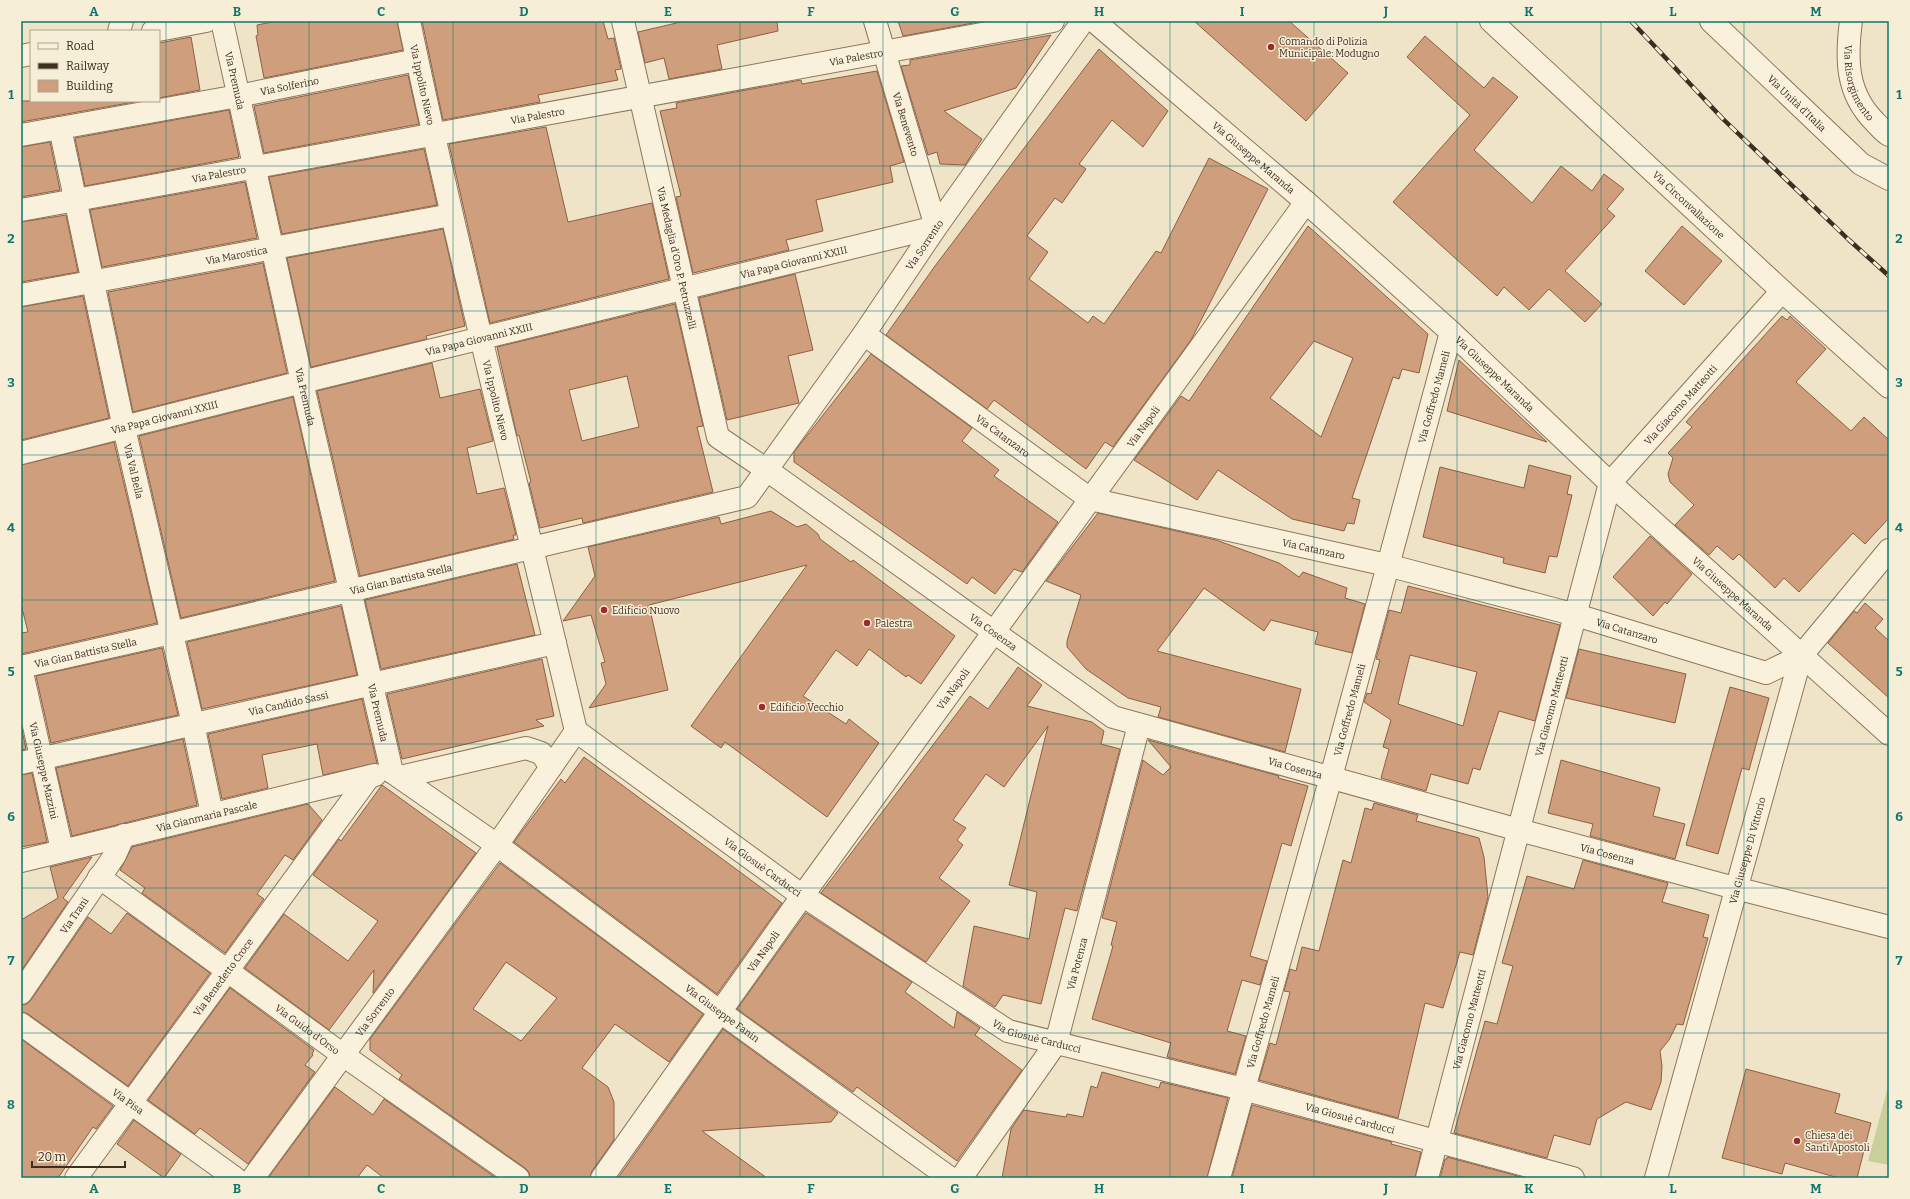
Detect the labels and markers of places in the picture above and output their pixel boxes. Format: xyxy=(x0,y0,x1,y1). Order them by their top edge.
place label: Comando di Polizia Municipale: Modugno xyxy=(1279,36,1380,60)
marker: Comando di Polizia Municipale: Modugno xyxy=(1266,42,1276,52)
marker: Edificio Nuovo xyxy=(599,605,609,615)
place label: Edificio Nuovo xyxy=(612,605,680,617)
marker: Palestra xyxy=(862,618,872,628)
place label: Palestra xyxy=(875,618,913,630)
marker: Edificio Vecchio xyxy=(757,702,767,712)
place label: Edificio Vecchio xyxy=(770,702,844,714)
place label: Chiesa dei Santi Apostoli xyxy=(1805,1130,1870,1154)
marker: Chiesa dei Santi Apostoli xyxy=(1792,1136,1802,1146)

